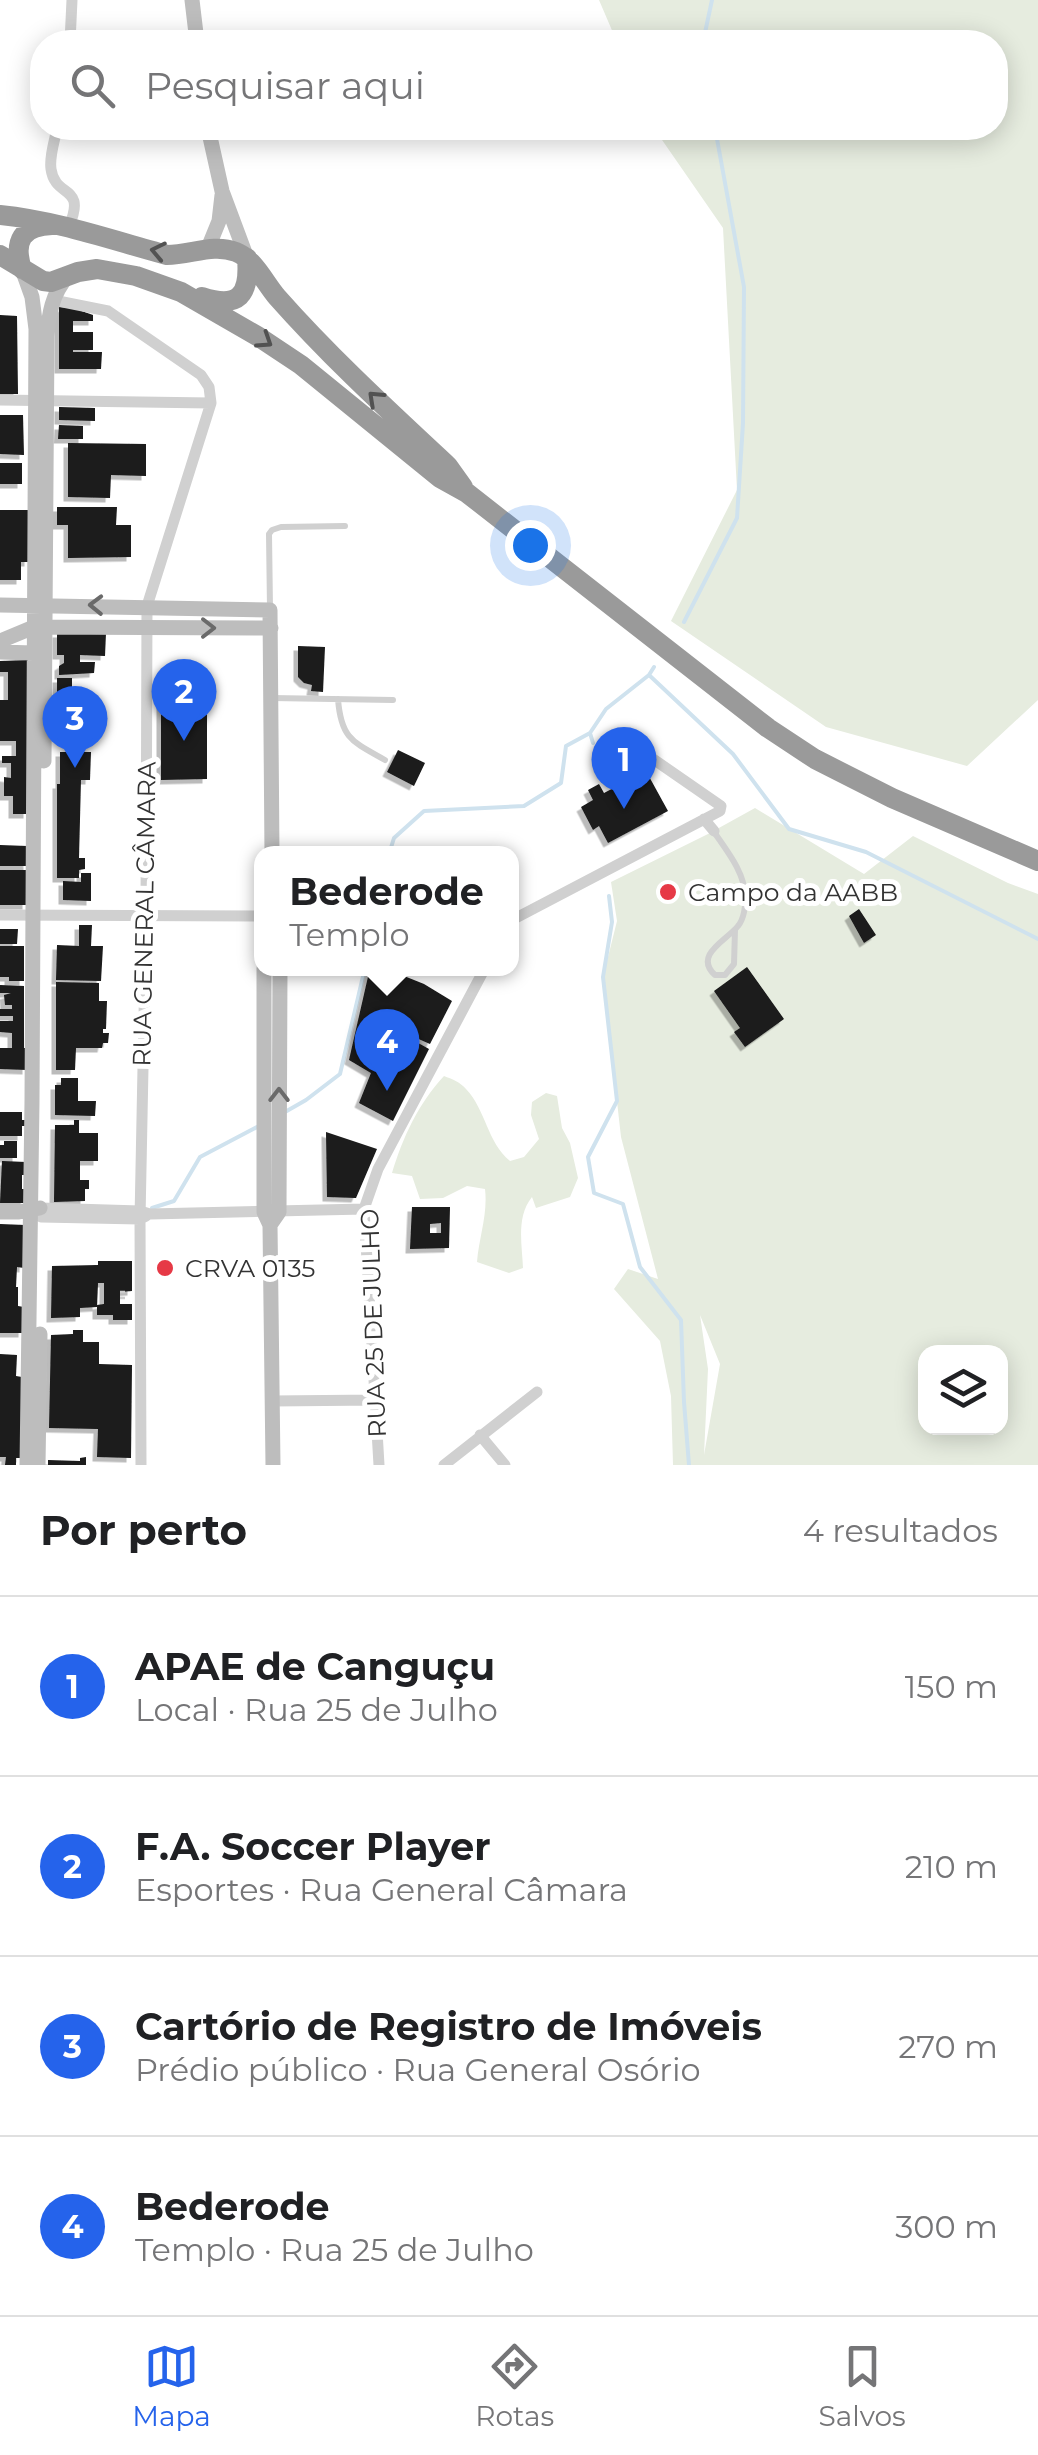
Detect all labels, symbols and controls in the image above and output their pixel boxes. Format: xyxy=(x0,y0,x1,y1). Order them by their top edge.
search box xyxy=(30,30,1008,140)
icon: search xyxy=(65,58,120,113)
text: Pesquisar aqui xyxy=(145,62,425,109)
one-way arrow xyxy=(150,242,167,263)
one-way arrow xyxy=(254,329,272,348)
one-way arrow xyxy=(368,392,387,410)
your location xyxy=(505,520,556,571)
one-way arrow xyxy=(87,595,103,616)
one-way arrow xyxy=(202,617,217,639)
pin: 2 xyxy=(152,658,216,741)
pin: 3 xyxy=(42,686,108,768)
pin: 1 xyxy=(592,726,656,809)
street label: RUA GENERAL CÂMARA xyxy=(126,761,162,1067)
popup xyxy=(254,846,519,976)
text: Bederode xyxy=(289,868,484,915)
place label: Campo da AABB xyxy=(688,877,898,907)
marker: Campo da AABB xyxy=(657,881,679,903)
text: Templo xyxy=(289,915,409,954)
pin: 4 xyxy=(354,1008,420,1091)
one-way arrow xyxy=(268,1087,290,1102)
street label: RUA 25 DE JULHO xyxy=(354,1208,392,1438)
place label: CRVA 0135 xyxy=(185,1253,315,1283)
marker: CRVA 0135 xyxy=(154,1257,176,1279)
map controls xyxy=(918,1345,1008,1435)
button: layers xyxy=(918,1345,1008,1435)
text: Por perto xyxy=(40,1504,247,1556)
text: 4 resultados xyxy=(803,1511,998,1550)
text: APAE de Canguçu xyxy=(135,1643,495,1690)
text: 1 xyxy=(66,1667,79,1706)
text: 150 m xyxy=(905,1667,998,1706)
text: Local · Rua 25 de Julho xyxy=(135,1690,498,1729)
text: F.A. Soccer Player xyxy=(135,1823,491,1870)
text: 2 xyxy=(63,1847,82,1886)
text: 210 m xyxy=(905,1847,998,1886)
text: Esportes · Rua General Câmara xyxy=(135,1870,628,1909)
text: Cartório de Registro de Imóveis xyxy=(135,2003,762,2050)
text: 3 xyxy=(63,2027,82,2066)
text: 270 m xyxy=(898,2027,998,2066)
text: Prédio público · Rua General Osório xyxy=(135,2050,701,2089)
text: Bederode xyxy=(135,2183,330,2230)
text: 4 xyxy=(61,2207,84,2246)
text: 300 m xyxy=(895,2207,998,2246)
text: Templo · Rua 25 de Julho xyxy=(135,2230,534,2269)
tab: Mapa xyxy=(132,2339,211,2433)
tab: Rotas xyxy=(475,2339,554,2433)
tab: Salvos xyxy=(819,2339,906,2433)

